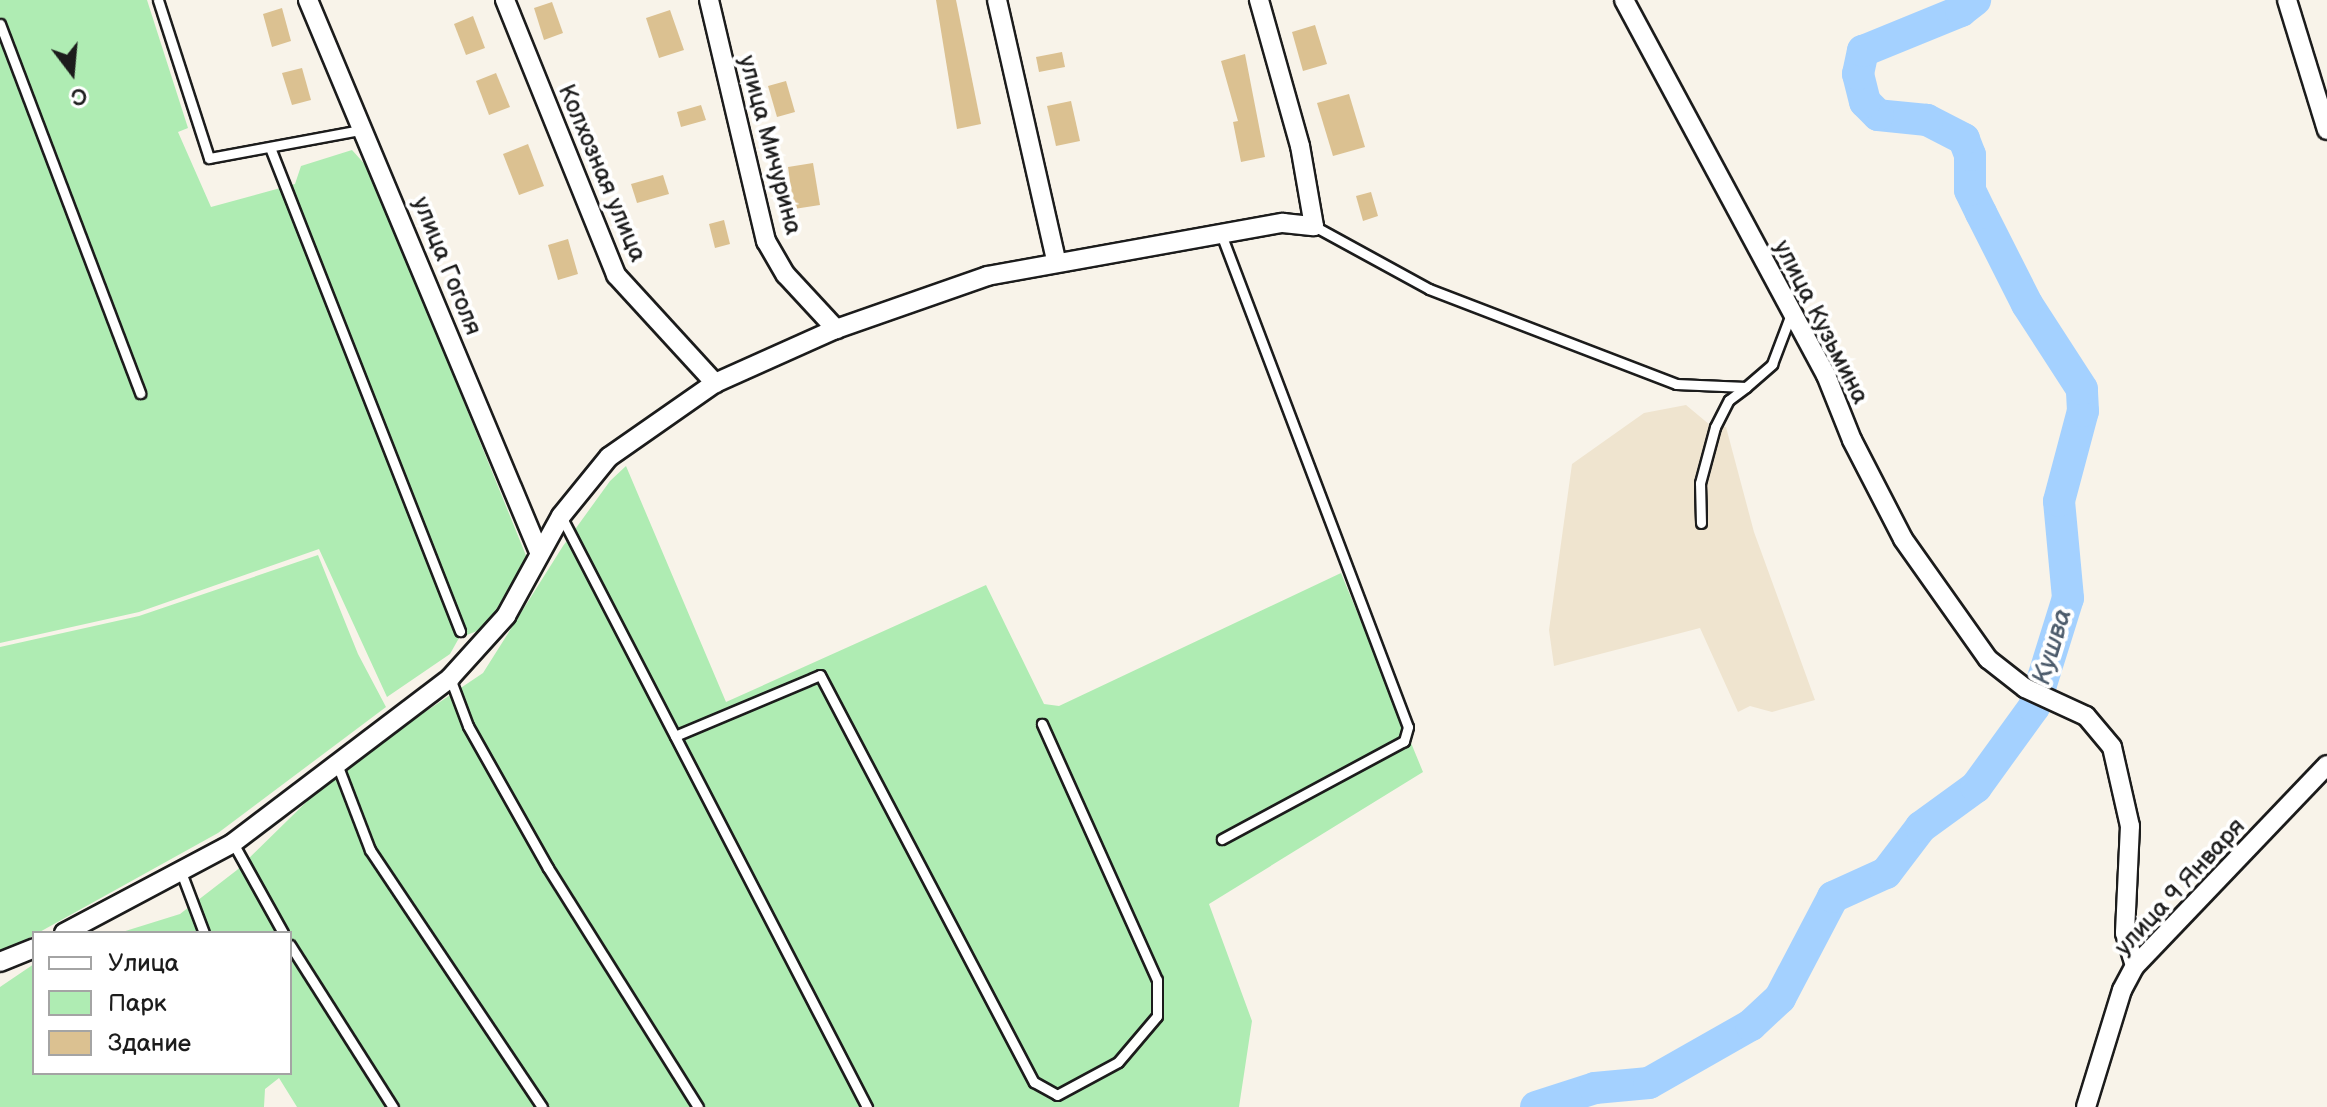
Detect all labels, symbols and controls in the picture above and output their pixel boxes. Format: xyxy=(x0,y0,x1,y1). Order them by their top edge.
north arrow xyxy=(32,32,112,112)
street label: улица Мичурина xyxy=(732,52,808,238)
text: С xyxy=(68,80,90,111)
street label: Колхозная улица xyxy=(552,80,652,266)
street label: улица Гоголя xyxy=(406,193,488,339)
street label: улица Кузьмина xyxy=(1767,235,1875,409)
water label: Кушва xyxy=(2027,605,2079,689)
street label: улица 9 Января xyxy=(2109,812,2251,962)
legend xyxy=(32,931,292,1075)
text: Улица xyxy=(108,949,179,978)
text: Парк xyxy=(108,989,166,1018)
text: Здание xyxy=(108,1029,191,1058)

